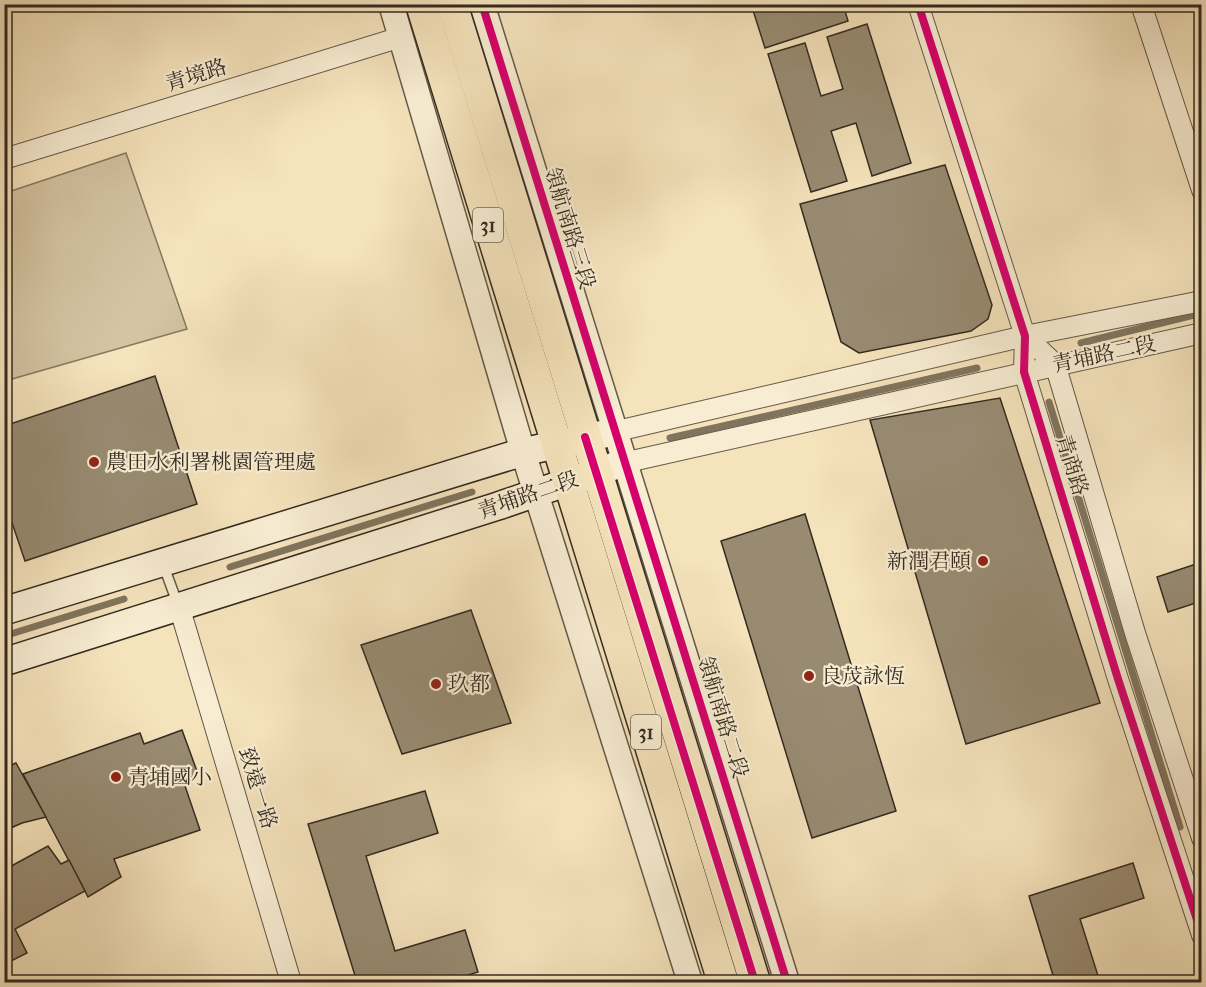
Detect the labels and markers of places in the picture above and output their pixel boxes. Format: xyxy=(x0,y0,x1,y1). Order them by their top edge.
place label: 農田水利署桃園管理處 xyxy=(106,450,316,474)
marker: 農田水利署桃園管理處 xyxy=(87,455,101,469)
place label: 新潤君頤 xyxy=(887,549,971,573)
marker: 新潤君頤 xyxy=(976,554,990,568)
place label: 良茂詠恆 xyxy=(821,664,905,688)
marker: 良茂詠恆 xyxy=(802,669,816,683)
place label: 玖都 xyxy=(448,672,490,696)
marker: 玖都 xyxy=(429,677,443,691)
place label: 青埔國小 xyxy=(128,765,212,789)
marker: 青埔國小 xyxy=(109,770,123,784)

